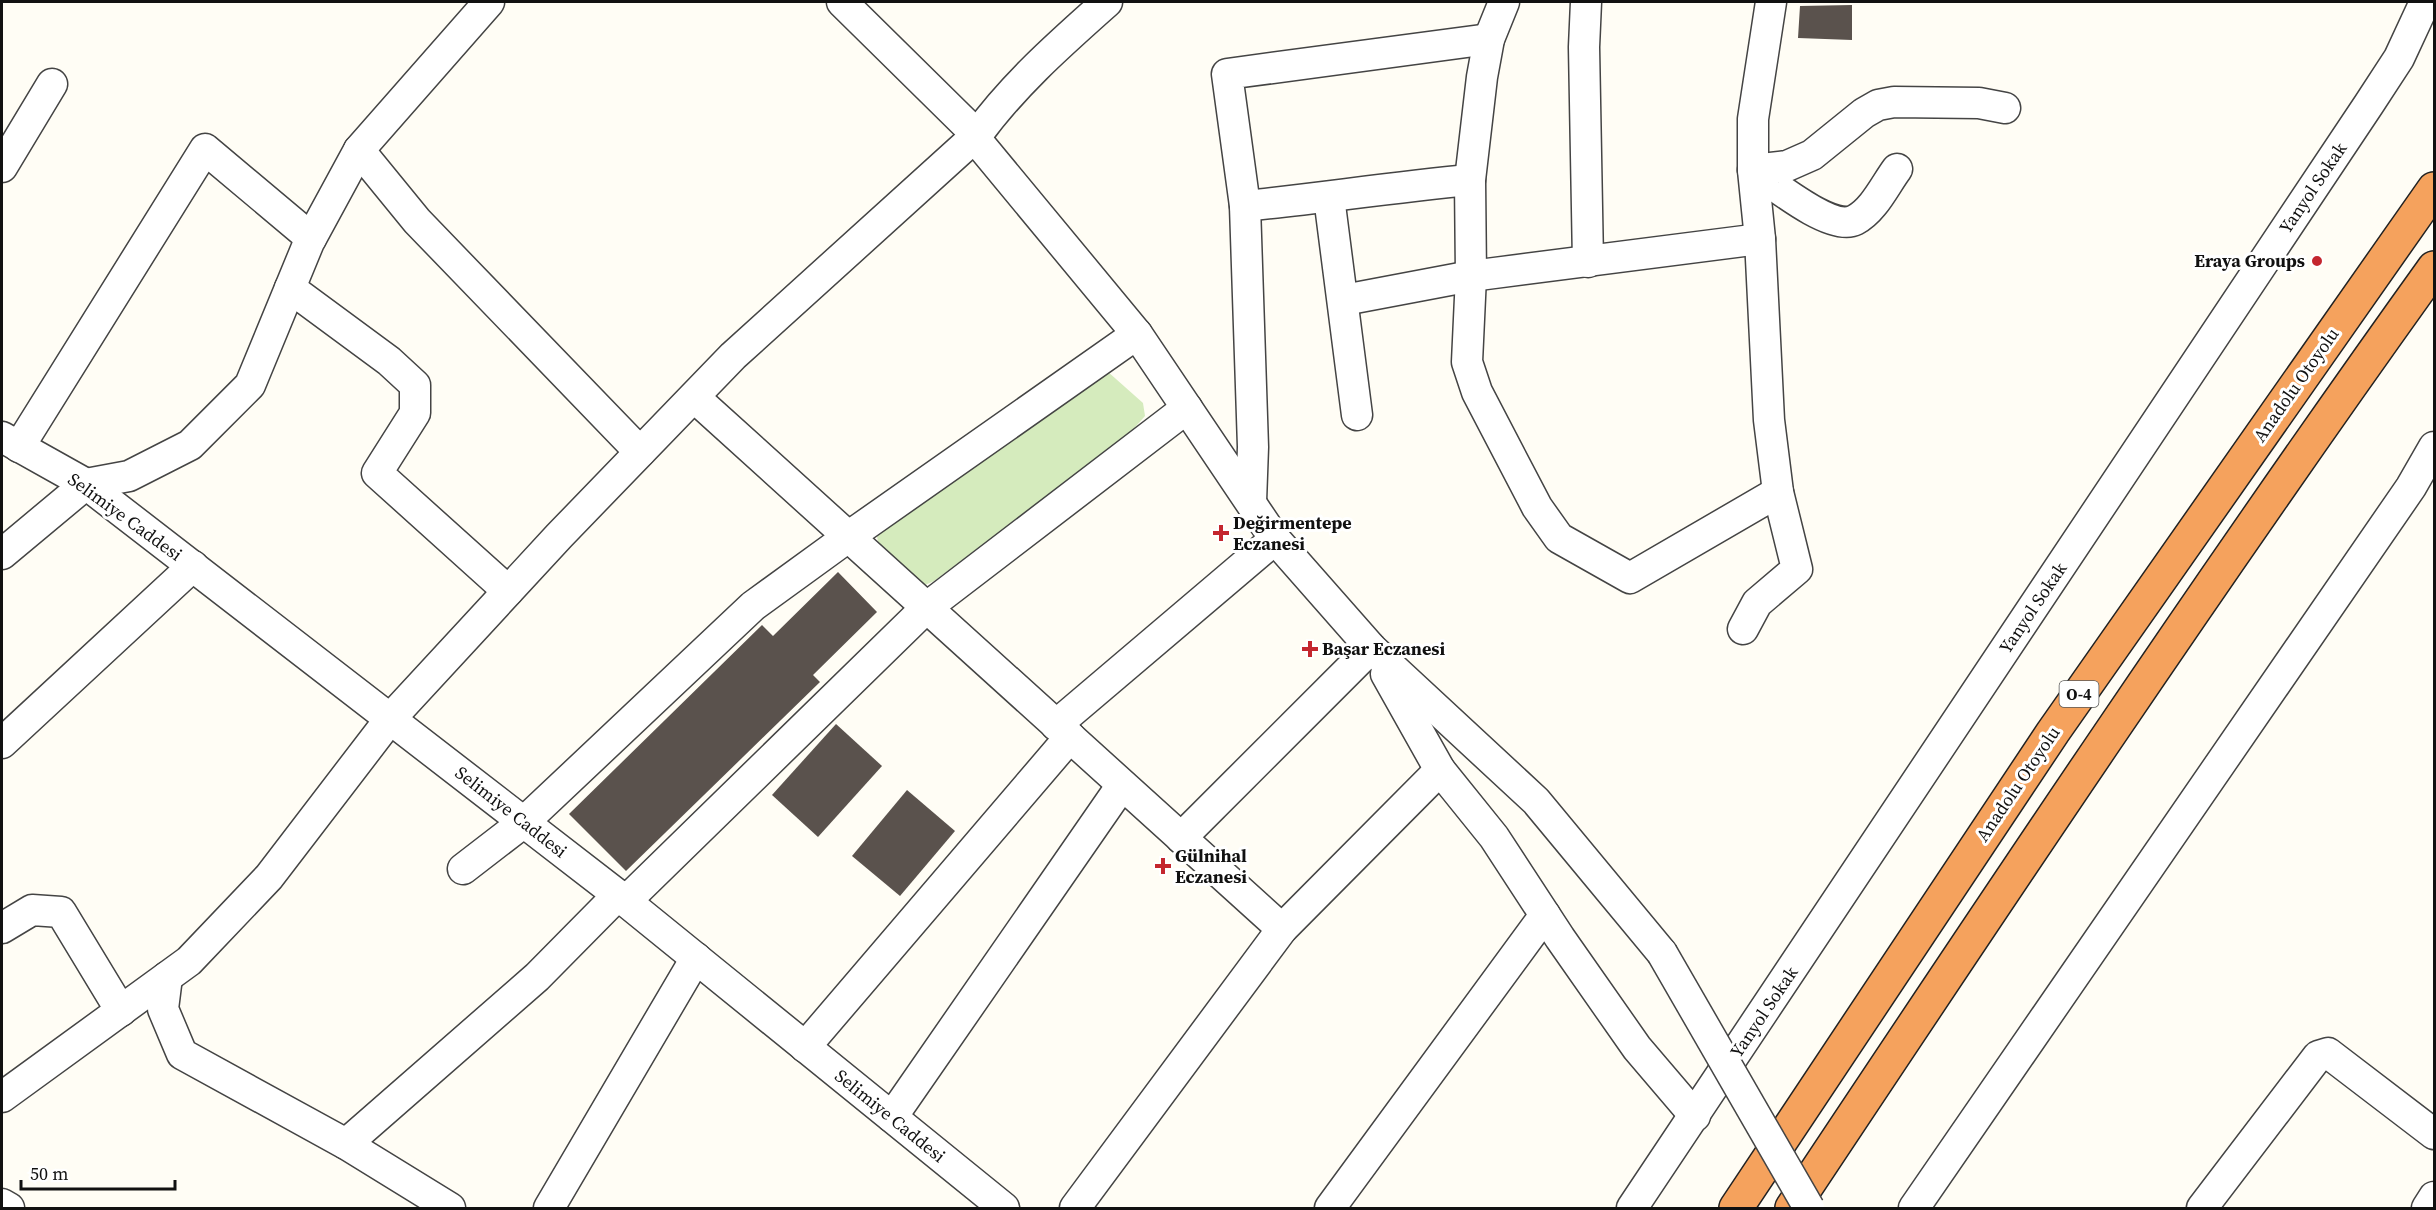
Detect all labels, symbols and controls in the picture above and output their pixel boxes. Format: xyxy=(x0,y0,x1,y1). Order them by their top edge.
street label: Yanyol Sokak xyxy=(2273,137,2352,238)
place label: Eraya Groups xyxy=(2194,248,2305,273)
marker: Eraya Groups xyxy=(2310,254,2324,268)
street label: Anadolu Otoyolu xyxy=(2247,323,2344,447)
street label: Selimiye Caddesi xyxy=(63,467,188,567)
place label: Değirmentepe Eczanesi xyxy=(1233,510,1352,556)
marker: Değirmentepe Eczanesi xyxy=(1214,526,1228,540)
street label: Yanyol Sokak xyxy=(1993,557,2072,658)
place label: Başar Eczanesi xyxy=(1322,636,1445,661)
marker: Başar Eczanesi xyxy=(1303,642,1317,656)
road number: O-4 xyxy=(2060,681,2098,707)
street label: Anadolu Otoyolu xyxy=(1970,721,2066,846)
street label: Selimiye Caddesi xyxy=(450,760,573,863)
place label: Gülnihal Eczanesi xyxy=(1175,843,1247,889)
marker: Gülnihal Eczanesi xyxy=(1156,859,1170,873)
street label: Yanyol Sokak xyxy=(1724,961,1803,1062)
street label: Selimiye Caddesi xyxy=(830,1063,951,1168)
scale bar xyxy=(21,1153,176,1191)
text: 50 m xyxy=(30,1161,68,1186)

